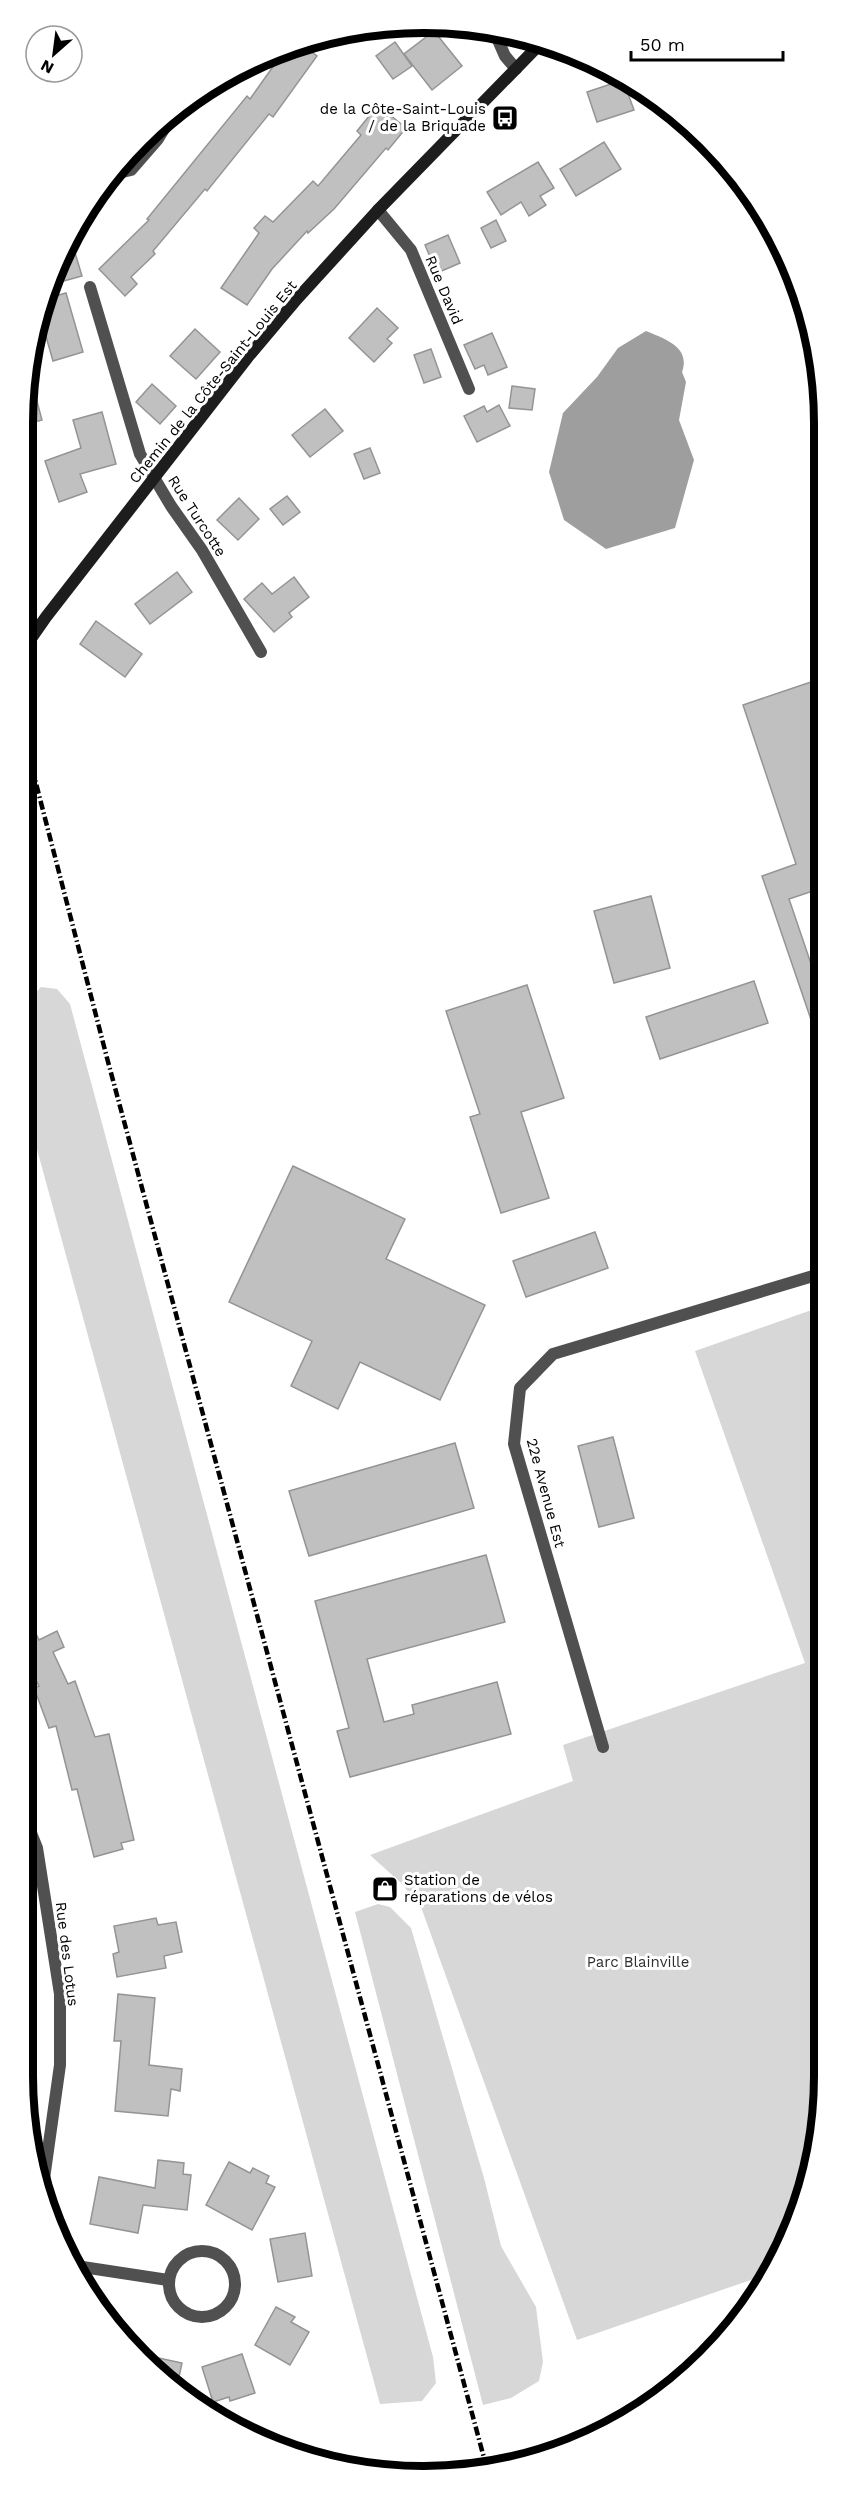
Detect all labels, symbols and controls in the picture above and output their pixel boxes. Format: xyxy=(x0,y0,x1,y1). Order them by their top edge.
north arrow xyxy=(24,24,84,84)
scale bar xyxy=(631,24,782,62)
text: 50 m xyxy=(640,34,685,55)
text: N xyxy=(37,56,57,78)
place label: de la Côte-Saint-Louis / de la Briquade xyxy=(320,100,486,135)
bus stop icon: de la Côte-Saint-Louis / de la Briquade xyxy=(490,103,520,133)
street label: Rue David xyxy=(421,253,467,327)
street label: Chemin de la Côte-Saint-Louis Est xyxy=(125,276,301,487)
street label: Rue Turcotte xyxy=(164,472,230,560)
street label: 22e Avenue Est xyxy=(523,1436,569,1550)
place label: Station de réparations de vélos xyxy=(404,1871,553,1906)
shop icon: Station de réparations de vélos xyxy=(370,1874,400,1904)
street label: Rue des Lotus xyxy=(52,1901,82,2007)
park label: Parc Blainville xyxy=(587,1953,689,1971)

